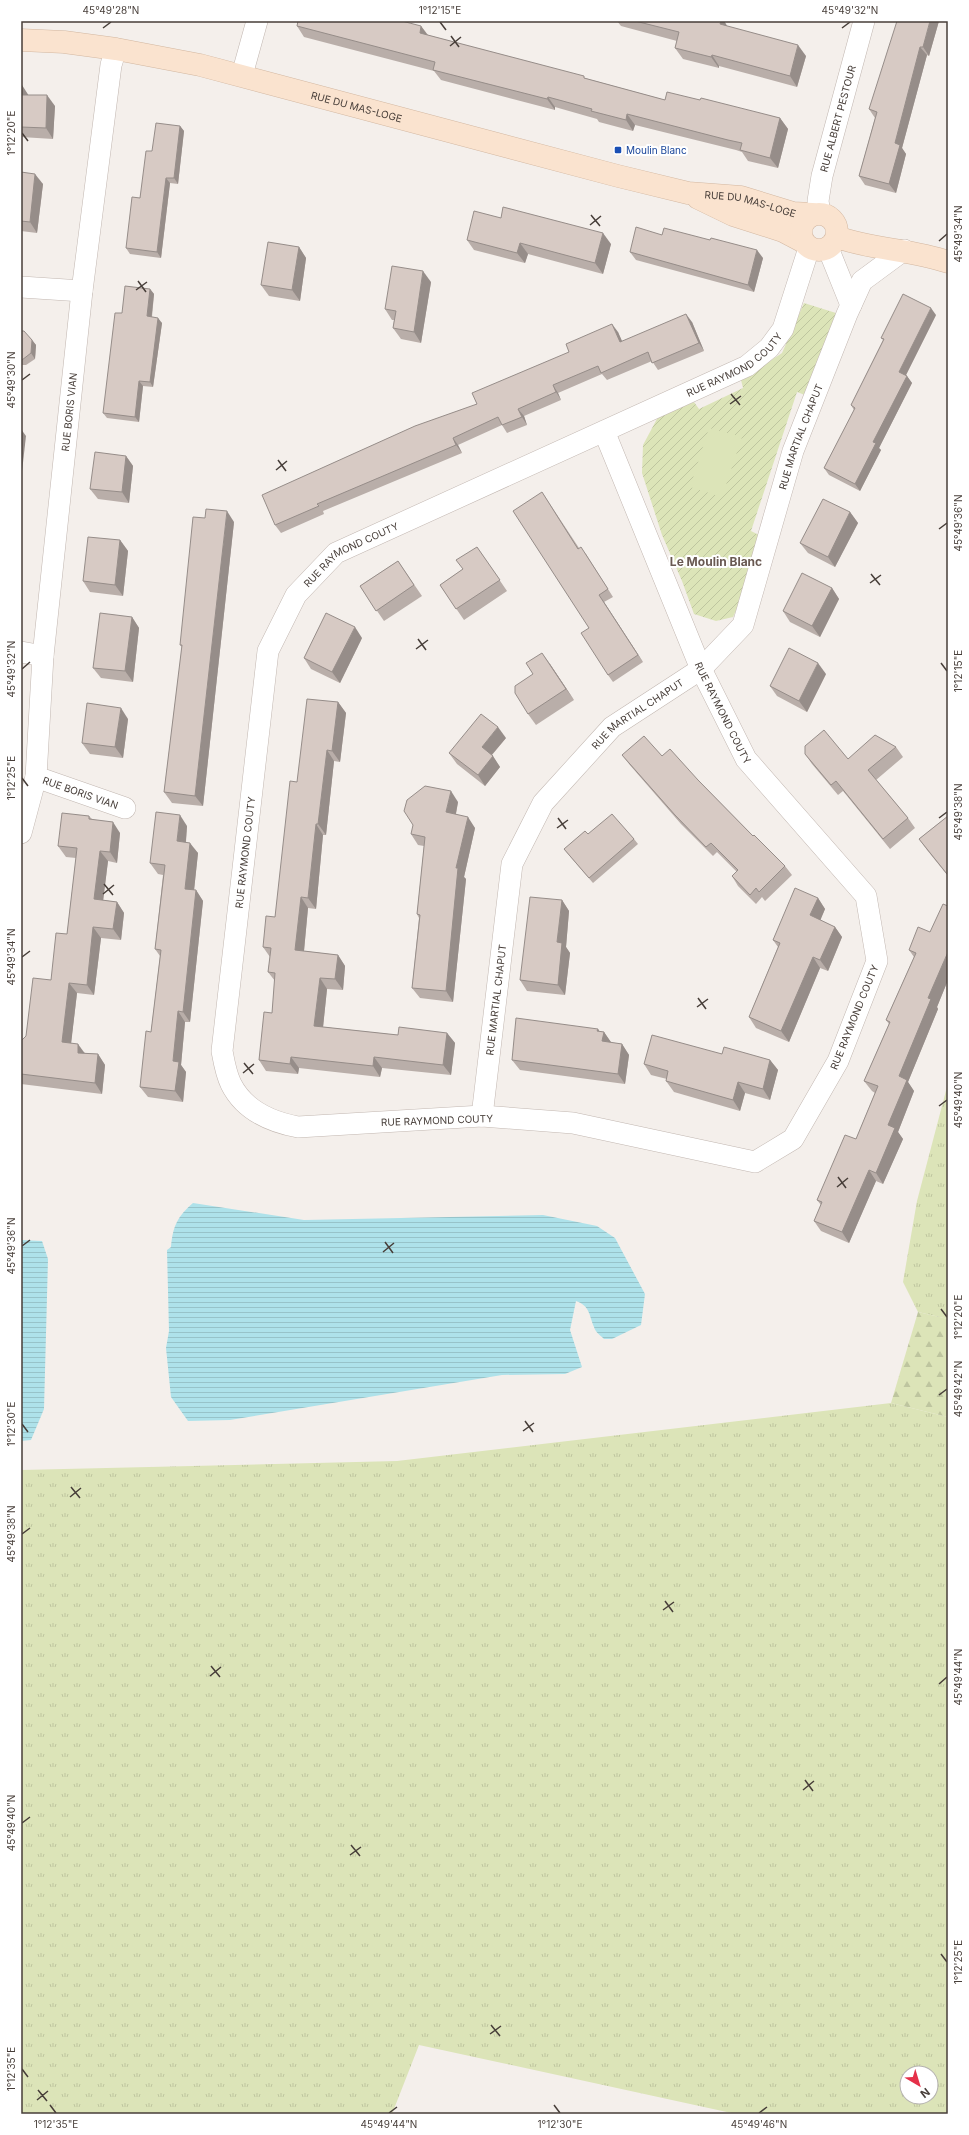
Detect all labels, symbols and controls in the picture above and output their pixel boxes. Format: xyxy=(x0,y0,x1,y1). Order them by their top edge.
text: 45°49'28"N xyxy=(83,4,139,16)
text: 1°12'15"E xyxy=(419,4,461,16)
text: 45°49'32"N xyxy=(822,4,878,16)
street label: RUE ALBERT PESTOUR xyxy=(817,63,858,173)
street label: RUE DU MAS-LOGE xyxy=(310,89,403,124)
text: 1°12'20"E xyxy=(5,111,17,155)
place label: Moulin Blanc xyxy=(626,144,687,156)
marker: Moulin Blanc xyxy=(613,145,623,155)
street label: RUE DU MAS-LOGE xyxy=(704,188,797,220)
text: 45°49'34"N xyxy=(952,205,964,263)
street label: RUE RAYMOND COUTY xyxy=(684,330,785,399)
text: 45°49'30"N xyxy=(5,352,17,408)
street label: RUE BORIS VIAN xyxy=(59,372,79,452)
street label: RUE MARTIAL CHAPUT xyxy=(776,382,825,491)
text: 45°49'36"N xyxy=(952,495,964,551)
street label: RUE RAYMOND COUTY xyxy=(301,519,400,589)
district label: Le Moulin Blanc xyxy=(670,554,762,569)
text: 45°49'32"N xyxy=(5,641,17,697)
text: 1°12'15"E xyxy=(952,650,964,692)
street label: RUE RAYMOND COUTY xyxy=(693,660,754,766)
street label: RUE MARTIAL CHAPUT xyxy=(589,676,686,752)
text: 1°12'25"E xyxy=(5,756,17,800)
street label: RUE BORIS VIAN xyxy=(41,774,120,811)
text: 45°49'38"N xyxy=(952,784,964,840)
street label: RUE RAYMOND COUTY xyxy=(232,796,257,909)
text: 45°49'34"N xyxy=(5,928,17,986)
street label: RUE MARTIAL CHAPUT xyxy=(483,944,508,1056)
street label: RUE RAYMOND COUTY xyxy=(827,963,881,1071)
text: 45°49'40"N xyxy=(952,1072,964,1128)
street label: RUE RAYMOND COUTY xyxy=(381,1112,493,1128)
text: 45°49'36"N xyxy=(5,1218,17,1274)
text: 1°12'20"E xyxy=(952,1295,964,1339)
text: 45°49'42"N xyxy=(952,1361,964,1417)
text: 1°12'30"E xyxy=(5,1402,17,1446)
text: 45°49'38"N xyxy=(5,1506,17,1562)
text: 45°49'44"N xyxy=(952,1649,964,1705)
text: 45°49'40"N xyxy=(5,1795,17,1851)
text: 1°12'25"E xyxy=(952,1940,964,1984)
text: 1°12'35"E xyxy=(5,2047,17,2091)
north arrow xyxy=(899,2065,939,2105)
text: N xyxy=(918,2085,933,2101)
text: 1°12'35"E xyxy=(34,2118,78,2130)
text: 45°49'44"N xyxy=(361,2118,417,2130)
text: 1°12'30"E xyxy=(538,2118,582,2130)
text: 45°49'46"N xyxy=(731,2118,787,2130)

